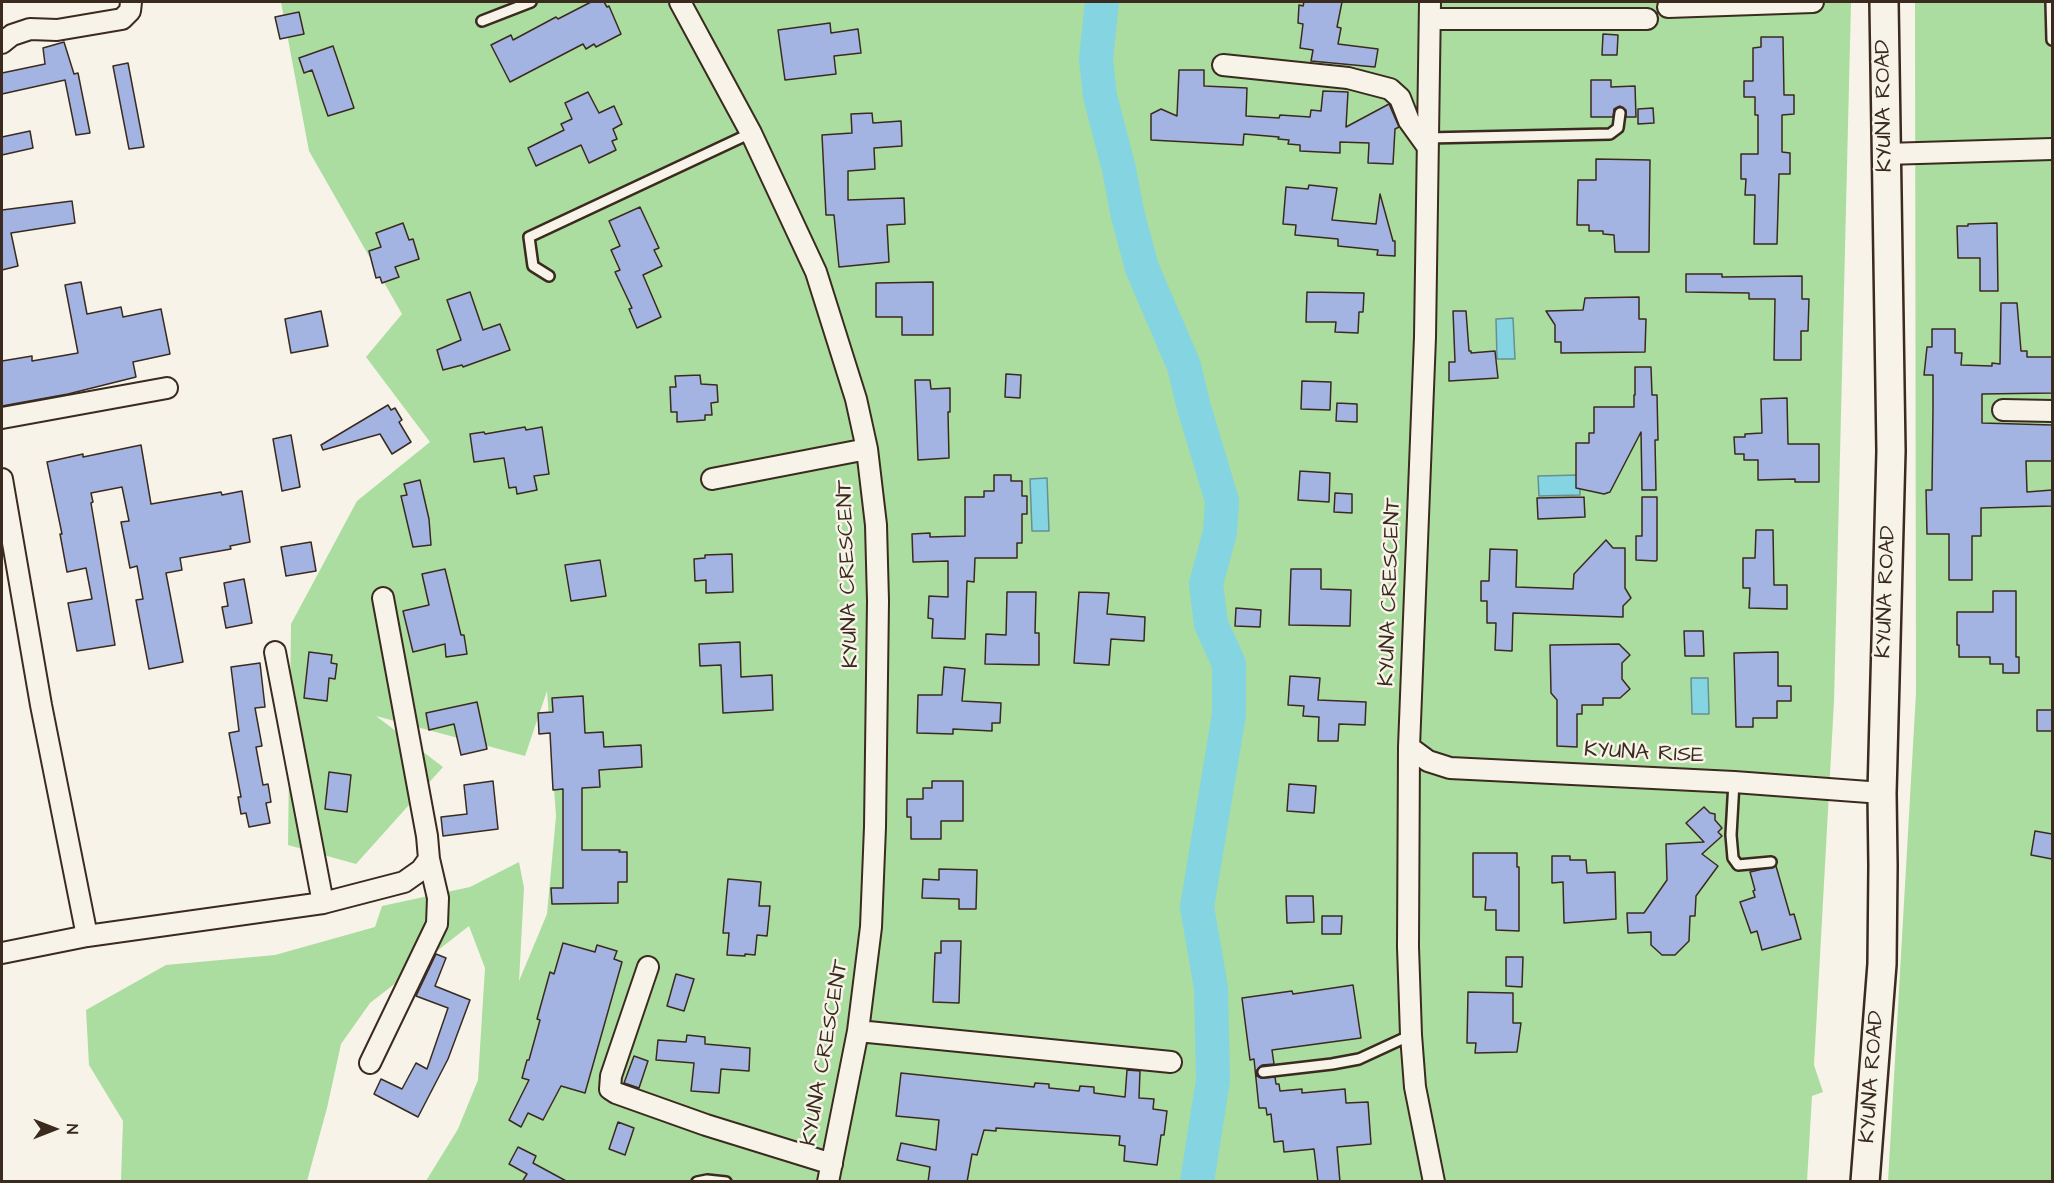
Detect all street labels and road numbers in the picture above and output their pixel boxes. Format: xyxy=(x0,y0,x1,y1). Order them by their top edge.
street label: KYUNA ROAD xyxy=(1871,39,1899,173)
street label: KYUNA CRESCENT xyxy=(833,479,865,669)
street label: KYUNA CRESCENT xyxy=(1375,497,1407,687)
street label: KYUNA ROAD xyxy=(1871,525,1903,659)
street label: KYUNA RISE xyxy=(1583,738,1705,770)
street label: KYUNA CRESCENT xyxy=(797,958,855,1148)
street label: KYUNA ROAD xyxy=(1855,1010,1891,1144)

